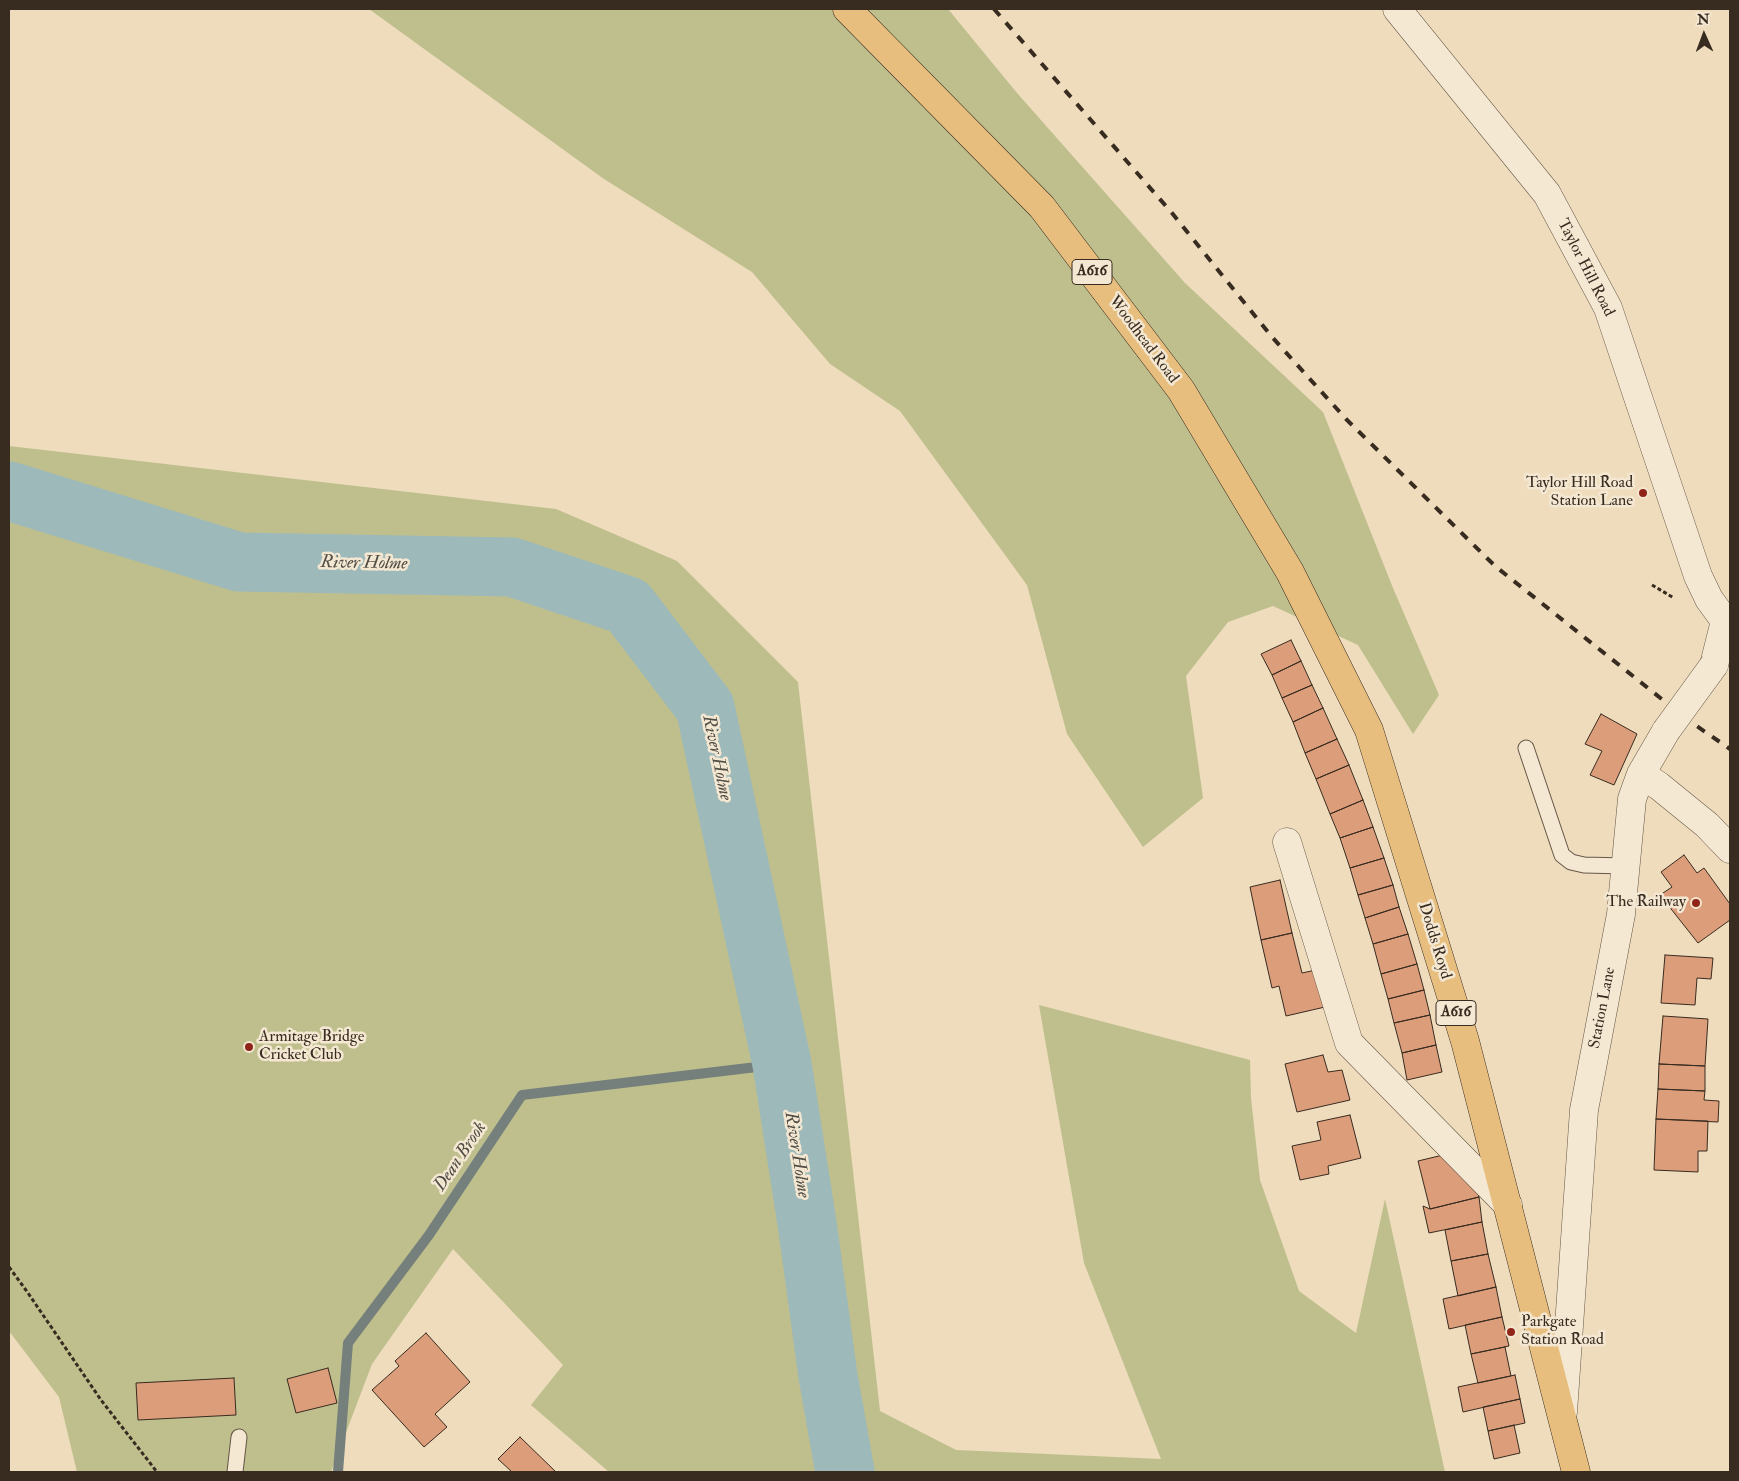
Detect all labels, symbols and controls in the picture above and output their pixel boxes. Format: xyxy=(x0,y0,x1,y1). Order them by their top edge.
north arrow xyxy=(1679,10,1729,60)
text: N xyxy=(1697,11,1710,28)
street label: Taylor Hill Road xyxy=(1552,216,1618,320)
road number: A616 xyxy=(1072,260,1112,284)
street label: Woodhead Road xyxy=(1104,293,1182,387)
place label: Taylor Hill Road Station Lane xyxy=(1526,474,1633,512)
marker: Taylor Hill Road Station Lane xyxy=(1637,487,1649,499)
water label: River Holme xyxy=(320,552,408,576)
water label: River Holme xyxy=(696,713,736,803)
place label: The Railway xyxy=(1606,893,1686,913)
marker: The Railway xyxy=(1690,897,1702,909)
street label: Dodds Royd xyxy=(1413,900,1455,982)
street label: Station Lane xyxy=(1586,966,1620,1050)
road number: A616 xyxy=(1436,1000,1476,1026)
place label: Armitage Bridge Cricket Club xyxy=(259,1028,364,1066)
marker: Armitage Bridge Cricket Club xyxy=(243,1041,255,1053)
water label: River Holme xyxy=(779,1111,813,1199)
water label: Dean Brook xyxy=(430,1118,492,1196)
place label: Parkgate Station Road xyxy=(1521,1313,1604,1351)
marker: Parkgate Station Road xyxy=(1505,1326,1517,1338)

